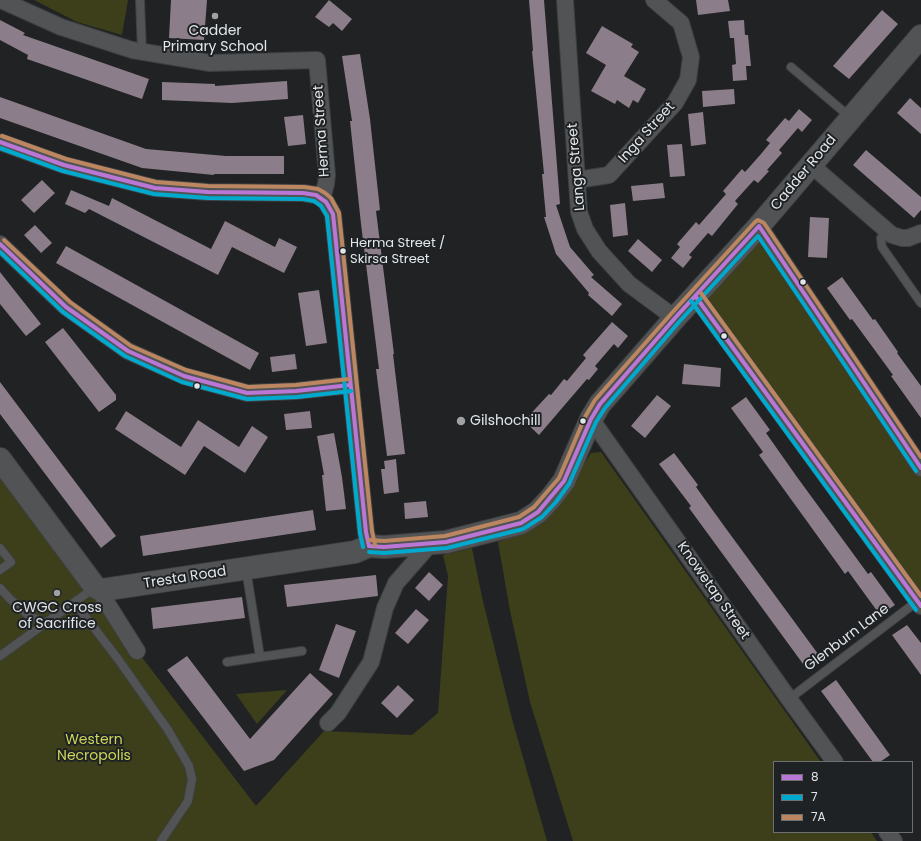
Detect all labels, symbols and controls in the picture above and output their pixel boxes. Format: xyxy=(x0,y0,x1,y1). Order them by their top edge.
marker: Cadder Primary School xyxy=(210,11,220,21)
place label: Cadder Primary School xyxy=(163,23,267,56)
street label: Herma Street xyxy=(310,84,334,178)
street label: Inga Street xyxy=(615,99,679,167)
street label: Langa Street xyxy=(565,122,589,212)
street label: Cadder Road xyxy=(768,132,840,214)
place label: Herma Street / Skirsa Street xyxy=(350,236,445,267)
marker: Herma Street / Skirsa Street xyxy=(338,246,348,256)
unlabelled marker xyxy=(798,277,808,287)
unlabelled marker xyxy=(719,331,729,341)
unlabelled marker xyxy=(192,381,202,391)
place label: Gilshochill xyxy=(470,413,541,429)
marker: Gilshochill xyxy=(455,415,467,427)
unlabelled marker xyxy=(578,416,588,426)
street label: Knowetap Street xyxy=(673,539,753,643)
street label: Tresta Road xyxy=(142,563,228,593)
marker: CWGC Cross of Sacrifice xyxy=(52,588,62,598)
place label: CWGC Cross of Sacrifice xyxy=(12,600,102,632)
street label: Glenburn Lane xyxy=(801,601,893,675)
park label: Western Necropolis xyxy=(57,732,131,764)
legend xyxy=(773,761,913,833)
text: 8 xyxy=(811,768,819,785)
text: 7 xyxy=(811,788,818,805)
text: 7A xyxy=(811,808,826,825)

